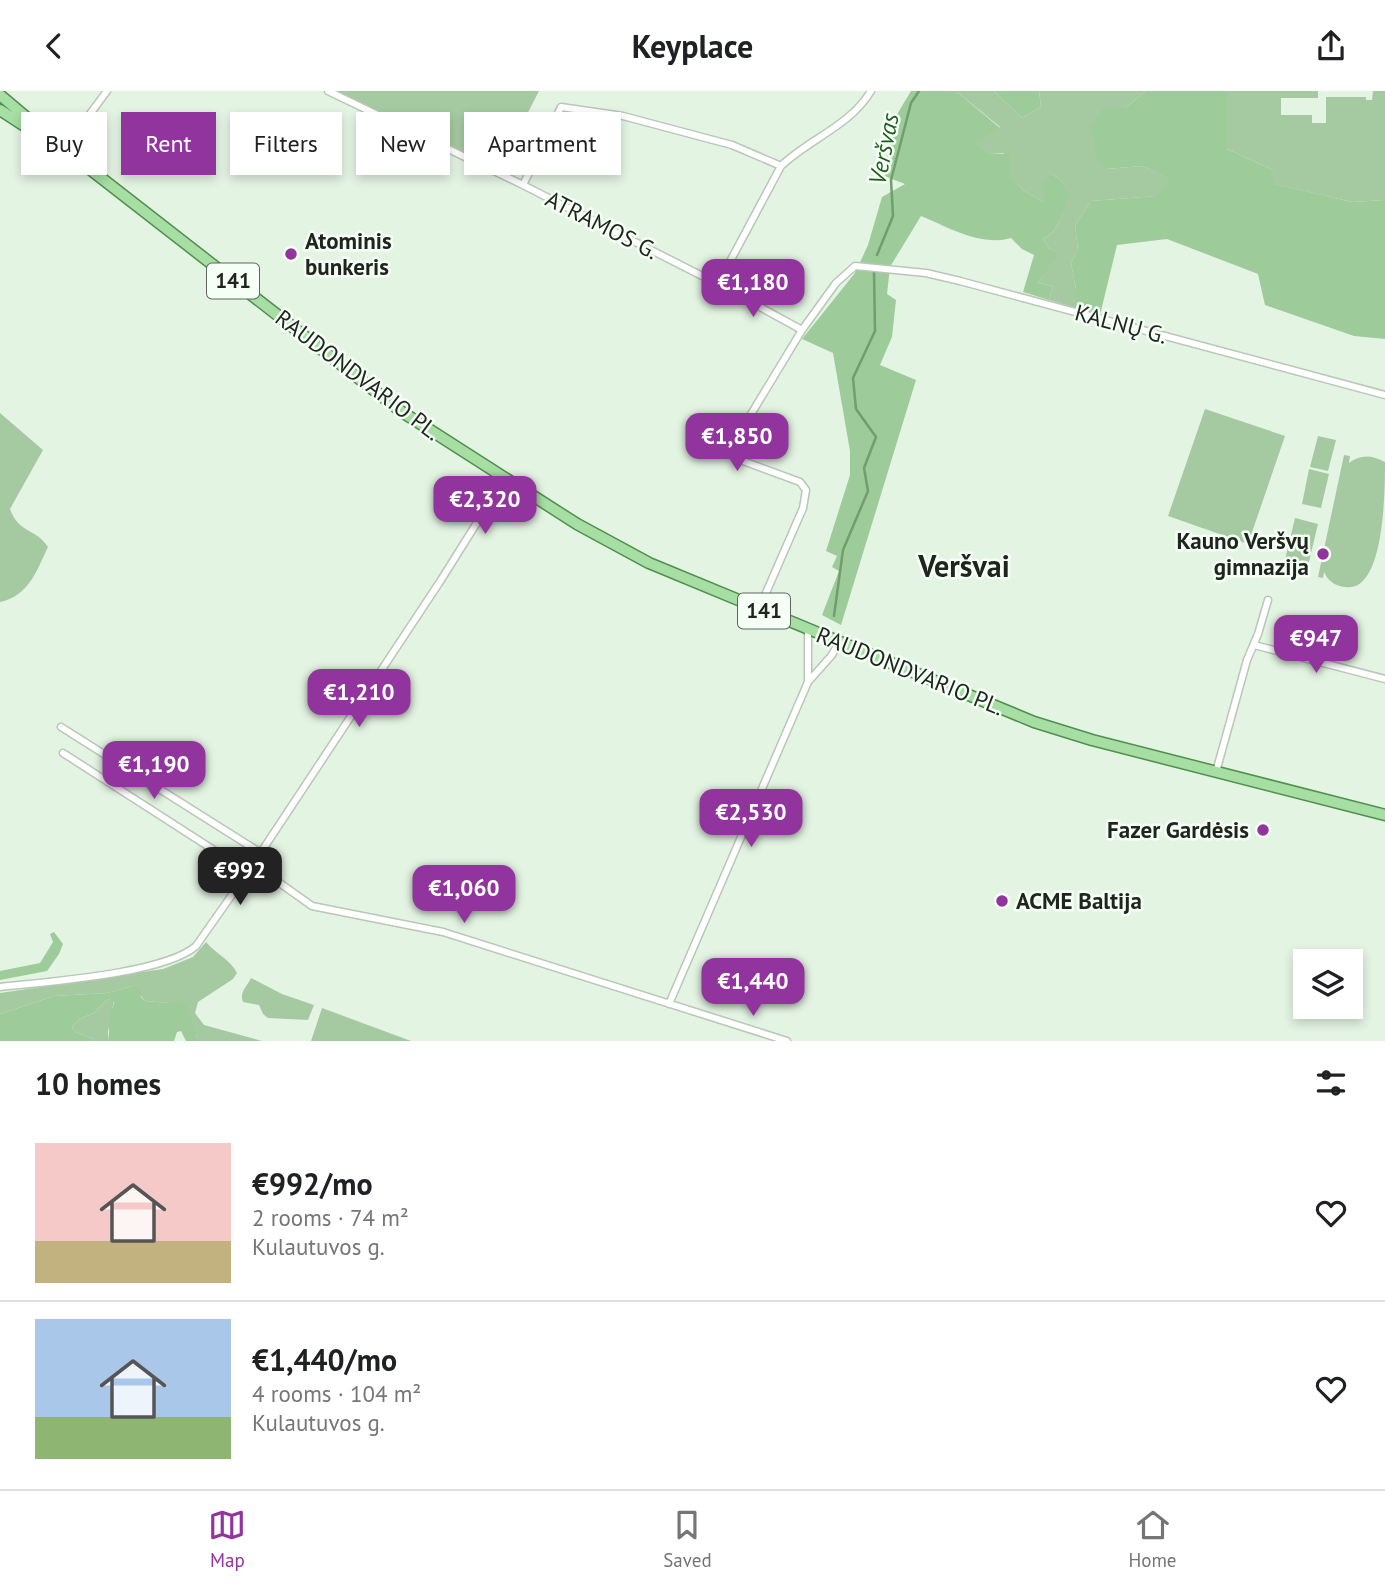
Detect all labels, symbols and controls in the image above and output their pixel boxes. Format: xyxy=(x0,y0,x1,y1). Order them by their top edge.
text: Keyplace xyxy=(632,25,753,67)
icon: back xyxy=(35,27,73,65)
icon: share xyxy=(1312,27,1350,65)
water label: Veršvas xyxy=(861,110,906,187)
chip: Buy xyxy=(21,112,107,175)
chip: Rent xyxy=(121,112,216,175)
chip: Filters xyxy=(230,112,342,175)
chip: New xyxy=(356,112,450,175)
chip: Apartment xyxy=(464,112,621,175)
street label: ATRAMOS G. xyxy=(541,184,663,265)
place label: Atominis bunkeris xyxy=(305,226,392,281)
marker: Atominis bunkeris xyxy=(283,246,299,262)
pin: €1,180 xyxy=(696,259,810,319)
road number: 141 xyxy=(207,263,259,299)
text: €1,180 xyxy=(717,267,789,296)
street label: KALNŲ G. xyxy=(1072,297,1170,350)
street label: RAUDONDVARIO PL. xyxy=(270,303,447,446)
pin: €1,850 xyxy=(680,413,794,473)
text: €1,850 xyxy=(701,421,773,450)
pin: €2,320 xyxy=(428,477,542,536)
text: €2,320 xyxy=(449,484,521,513)
place label: Kauno Veršvų gimnazija xyxy=(1176,526,1310,581)
district label: Veršvai xyxy=(917,546,1010,585)
marker: Kauno Veršvų gimnazija xyxy=(1315,546,1331,562)
road number: 141 xyxy=(738,594,790,629)
pin: €947 xyxy=(1275,615,1357,675)
street label: RAUDONDVARIO PL. xyxy=(812,620,1008,721)
text: €947 xyxy=(1290,623,1342,652)
pin: €1,210 xyxy=(302,669,416,729)
text: €1,210 xyxy=(323,677,395,706)
pin: €1,190 xyxy=(97,741,211,801)
text: €1,190 xyxy=(118,749,190,778)
pin: €2,530 xyxy=(694,789,808,849)
text: €2,530 xyxy=(715,797,787,826)
place label: Fazer Gardėsis xyxy=(1107,815,1249,844)
marker: Fazer Gardėsis xyxy=(1255,822,1271,838)
pin: €992 xyxy=(199,847,281,907)
text: €992 xyxy=(214,855,266,884)
pin: €1,060 xyxy=(407,865,521,925)
text: €1,060 xyxy=(428,873,500,902)
place label: ACME Baltija xyxy=(1016,886,1142,915)
marker: ACME Baltija xyxy=(994,893,1010,909)
map controls xyxy=(1293,949,1363,1019)
button: layers xyxy=(1293,949,1363,1019)
pin: €1,440 xyxy=(696,958,810,1018)
text: €1,440 xyxy=(717,966,789,995)
text: 10 homes xyxy=(35,1064,161,1103)
icon: filters xyxy=(1312,1064,1350,1102)
text: €992/mo xyxy=(252,1164,373,1203)
icon: home xyxy=(91,1171,175,1255)
icon: heart xyxy=(1312,1194,1350,1232)
text: 2 rooms · 74 m² xyxy=(252,1203,409,1232)
text: Kulautuvos g. xyxy=(252,1232,385,1261)
text: €1,440/mo xyxy=(252,1340,397,1379)
icon: home xyxy=(91,1347,175,1431)
icon: heart xyxy=(1312,1370,1350,1408)
text: 4 rooms · 104 m² xyxy=(252,1379,421,1408)
text: Kulautuvos g. xyxy=(252,1408,385,1437)
tab: Map xyxy=(208,1506,246,1572)
tab: Saved xyxy=(663,1506,712,1572)
tab: Home xyxy=(1128,1506,1177,1572)

